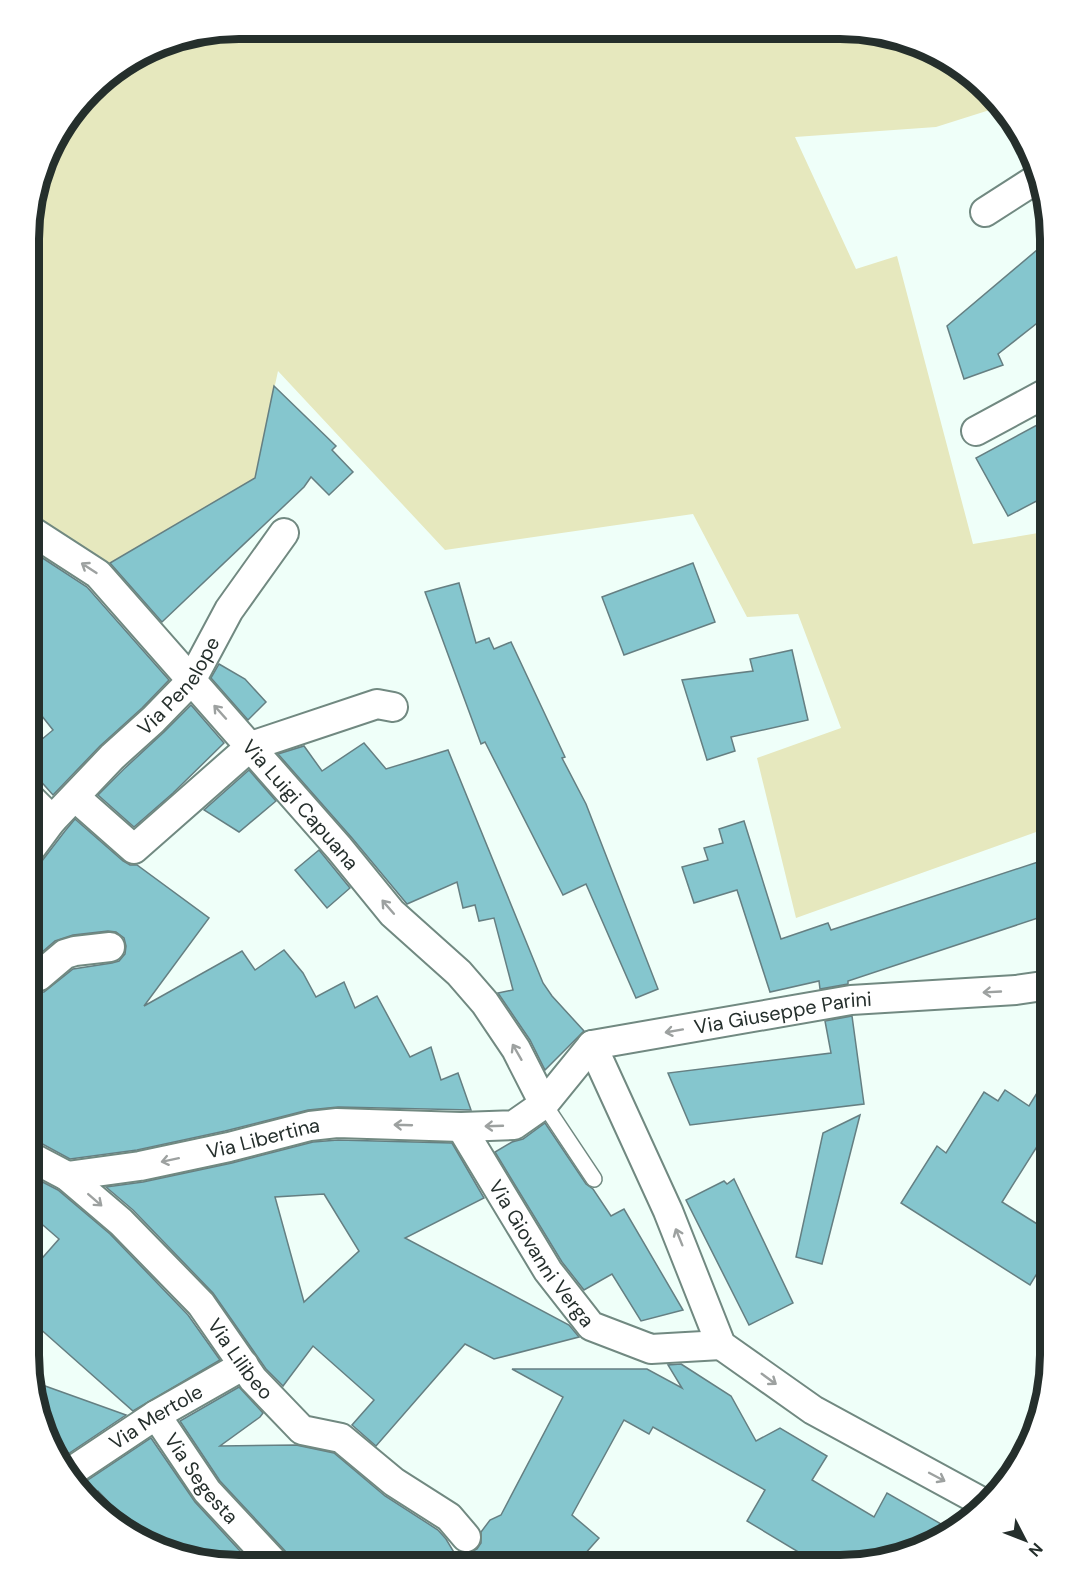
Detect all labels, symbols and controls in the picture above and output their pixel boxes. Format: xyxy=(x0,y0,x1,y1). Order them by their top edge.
one-way arrow xyxy=(81,561,98,573)
street label: Via Penelope xyxy=(132,632,225,741)
one-way arrow xyxy=(213,705,227,720)
street label: Via Luigi Capuana xyxy=(236,734,365,875)
one-way arrow xyxy=(381,900,395,915)
street label: Via Giuseppe Parini xyxy=(692,986,872,1040)
one-way arrow xyxy=(983,986,1003,997)
one-way arrow xyxy=(665,1026,684,1037)
one-way arrow xyxy=(511,1044,523,1061)
street label: Via Libertina xyxy=(204,1112,321,1164)
one-way arrow xyxy=(393,1119,413,1130)
one-way arrow xyxy=(485,1120,505,1131)
one-way arrow xyxy=(161,1154,180,1166)
street label: Via Giovanni Verga xyxy=(483,1175,600,1333)
one-way arrow xyxy=(87,1193,102,1207)
one-way arrow xyxy=(672,1228,683,1246)
street label: Via Lilibeo xyxy=(202,1313,279,1405)
one-way arrow xyxy=(760,1373,776,1385)
street label: Via Mertole xyxy=(104,1378,207,1456)
street label: Via Segesta xyxy=(159,1428,244,1529)
one-way arrow xyxy=(928,1471,945,1483)
north arrow xyxy=(995,1510,1055,1570)
text: N xyxy=(1024,1538,1047,1561)

